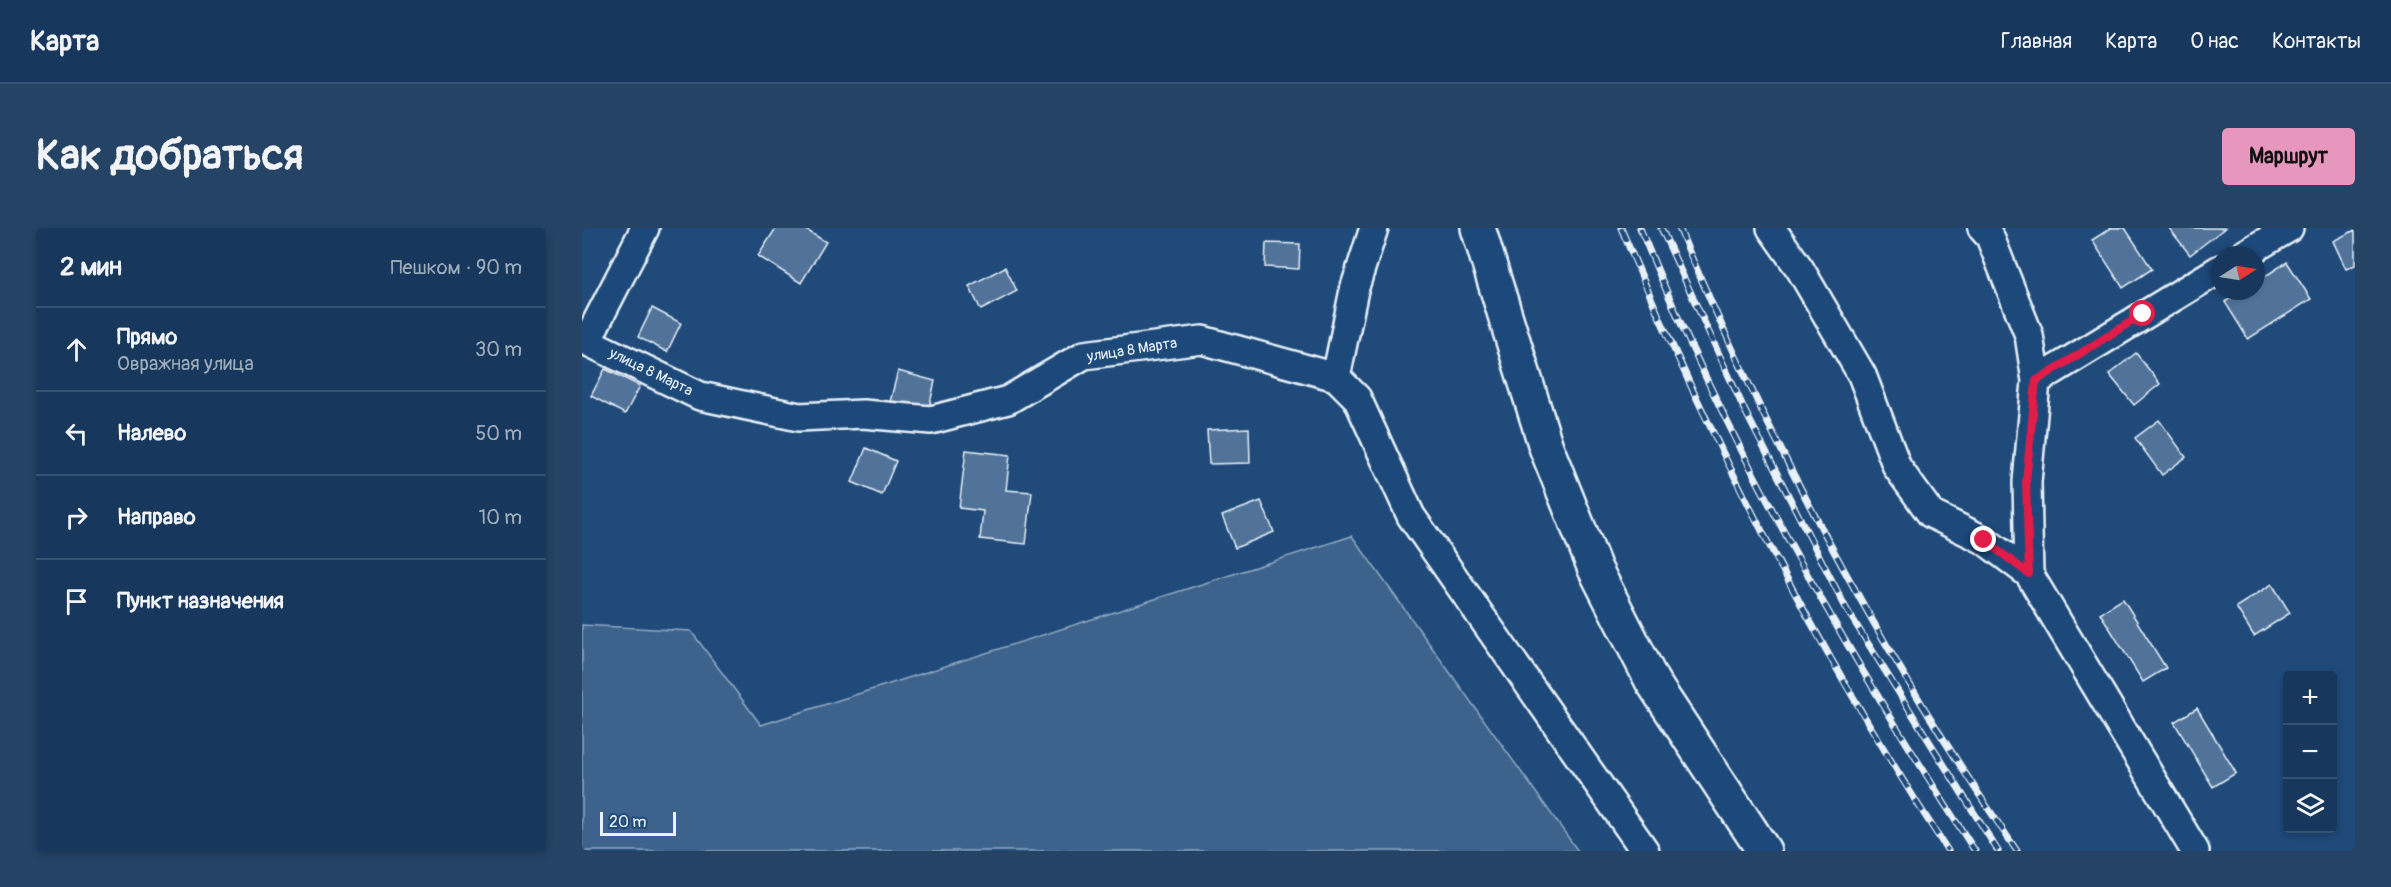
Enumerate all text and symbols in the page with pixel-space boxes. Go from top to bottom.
text: Карта [30,24,99,59]
text: Главная [2001,28,2072,55]
text: Карта [2105,28,2157,55]
text: О нас [2190,28,2239,55]
text: Контакты [2272,28,2361,55]
button: Маршрут [2222,128,2355,185]
text: Как добраться [36,130,303,182]
north arrow [2211,246,2265,300]
text: 2 мин [60,251,122,283]
text: Пешком · 90 m [391,255,522,280]
route start [2129,300,2155,326]
text: Прямо [117,323,177,351]
icon: ahead [60,333,93,366]
street label: улица 8 Марта [1085,334,1178,367]
text: 30 m [475,337,522,362]
street label: улица 8 Марта [605,343,696,400]
text: Овражная улица [117,351,254,376]
icon: left [60,417,93,450]
text: Налево [117,419,186,447]
text: 50 m [475,421,522,446]
icon: right [60,501,93,534]
text: Направо [117,503,196,531]
text: 10 m [478,505,522,530]
route end [1970,526,1996,552]
icon: arrive [60,585,93,618]
text: Пункт назначения [117,587,284,615]
map controls [2283,671,2337,833]
button: + [2283,671,2337,725]
button: − [2283,725,2337,779]
button: layers [2283,779,2337,833]
scale bar [600,809,676,836]
text: 20 m [609,812,647,832]

